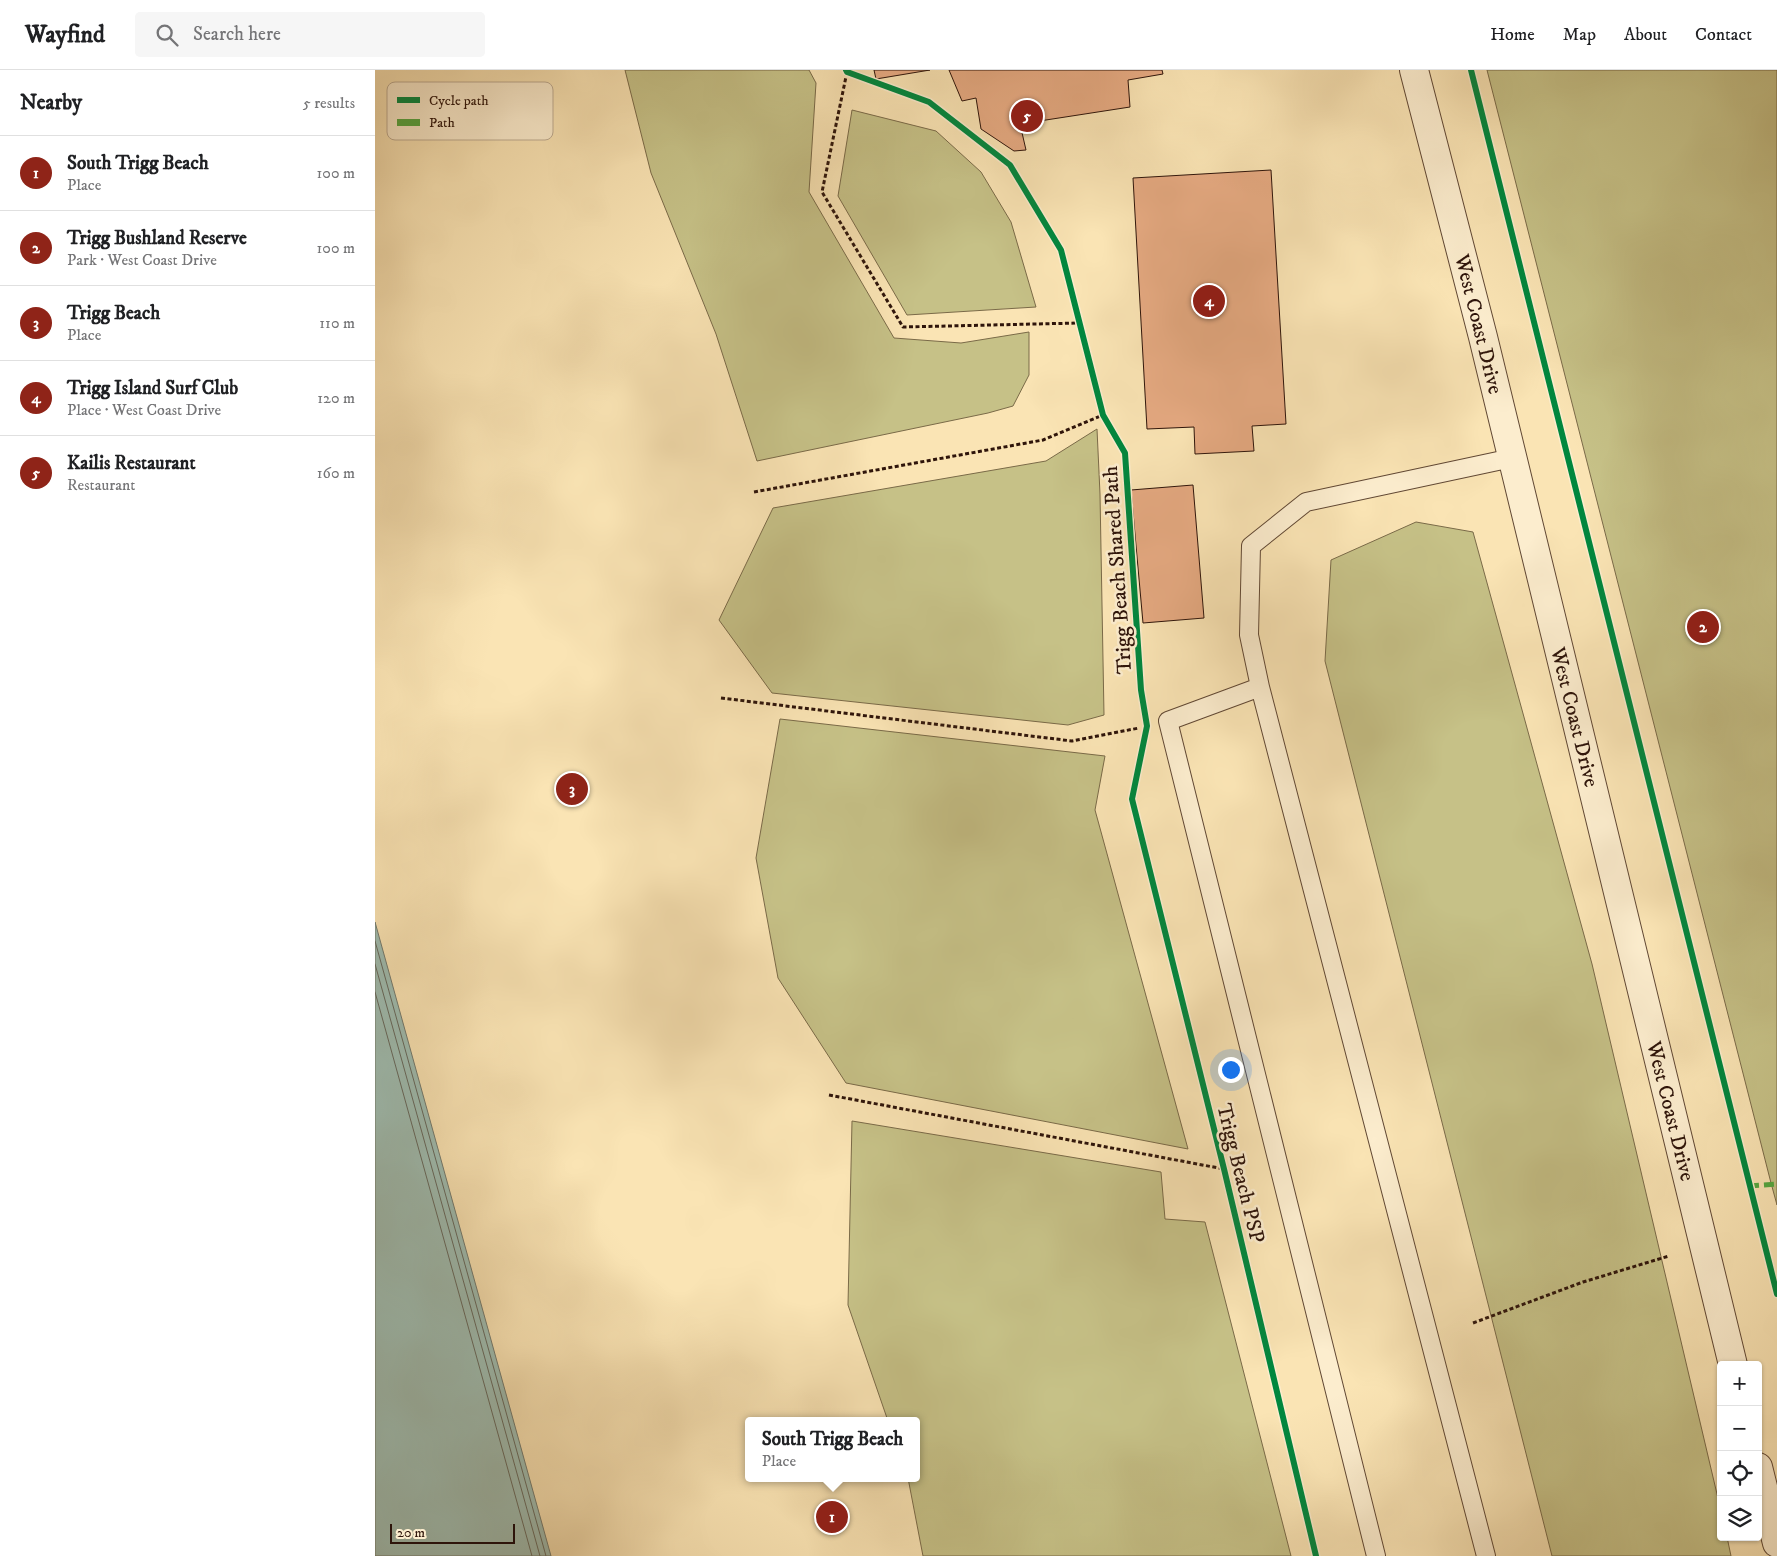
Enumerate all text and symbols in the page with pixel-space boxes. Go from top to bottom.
search box [135,12,485,57]
text: Wayfind [25,20,105,50]
icon: search [153,21,181,49]
text: Search here [193,23,281,46]
text: Home [1490,24,1535,46]
text: Map [1563,24,1596,46]
text: About [1624,24,1667,46]
text: Contact [1695,24,1752,46]
legend [387,82,553,140]
text: Nearby [20,90,82,116]
text: Cycle path [429,92,489,110]
text: 5 results [303,93,355,113]
pin: 5 [1011,97,1043,135]
text: Path [429,114,456,132]
text: South Trigg Beach [67,152,209,175]
text: 1 [33,163,39,183]
text: 100 m [317,163,355,183]
text: Place [67,175,101,195]
text: Trigg Bushland Reserve [67,227,247,250]
text: 2 [32,238,40,258]
text: 100 m [317,238,355,258]
text: Park · West Coast Drive [67,250,217,270]
street label: West Coast Drive [1448,251,1508,397]
pin: 4 [1193,282,1225,320]
text: Trigg Beach [67,302,160,325]
text: 3 [33,313,39,333]
text: 110 m [319,313,355,333]
text: Place [67,325,101,345]
text: Trigg Island Surf Club [67,377,238,400]
text: 4 [31,388,41,408]
text: 120 m [317,388,355,408]
text: Place · West Coast Drive [67,400,221,420]
text: Kailis Restaurant [67,452,195,475]
text: 5 [32,463,40,483]
text: 160 m [317,463,355,483]
street label: Trigg Beach Shared Path [1098,465,1138,675]
text: Restaurant [67,475,135,495]
pin: 2 [1687,608,1719,646]
street label: West Coast Drive [1544,644,1604,790]
pin: 3 [556,770,588,808]
street label: West Coast Drive [1640,1038,1700,1184]
your location [1218,1057,1244,1083]
street label: Trigg Beach PSP [1210,1101,1270,1246]
map controls [1717,1361,1762,1541]
button: + [1717,1361,1762,1406]
button: − [1717,1406,1762,1451]
popup [745,1417,920,1482]
text: South Trigg Beach [762,1428,903,1451]
text: Place [762,1451,796,1471]
button: locate [1717,1451,1762,1496]
button: layers [1717,1496,1762,1541]
pin: 1 [816,1498,848,1536]
scale bar [390,1521,515,1544]
text: 20 m [397,1524,425,1542]

